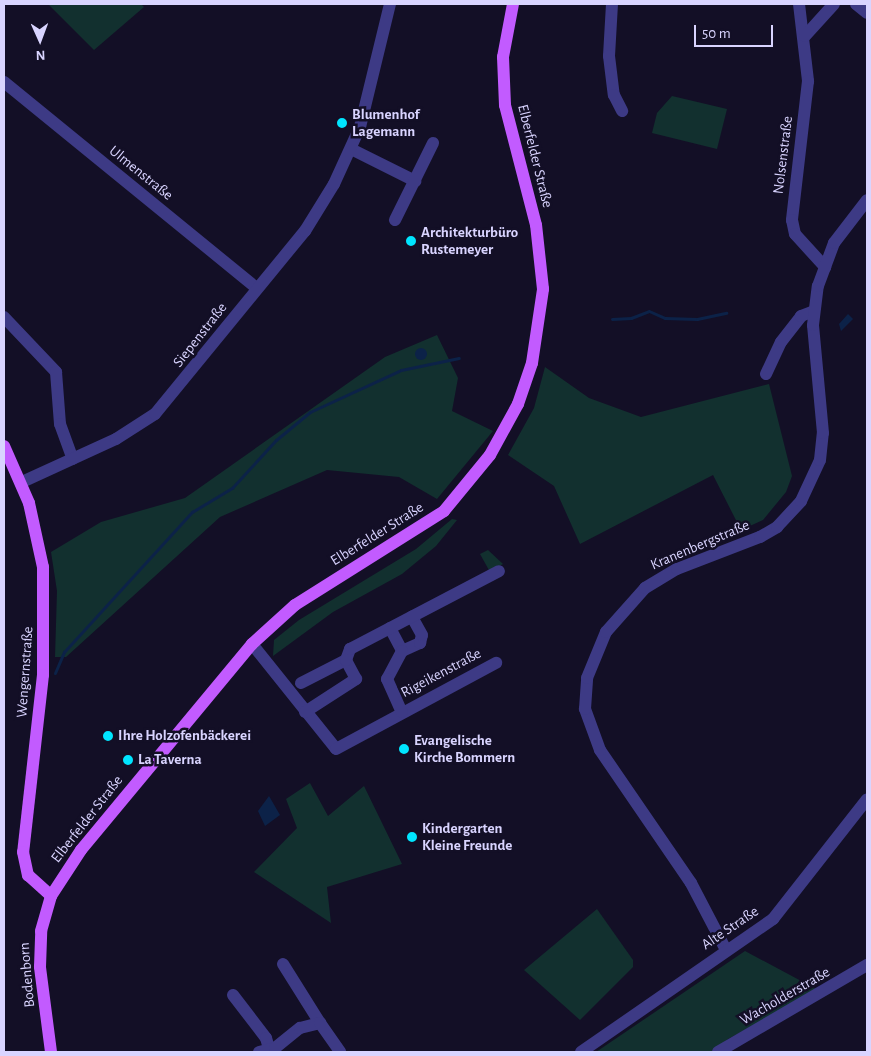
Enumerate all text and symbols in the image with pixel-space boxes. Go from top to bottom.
north arrow [15,15,65,65]
scale bar [696,15,775,47]
text: 50 m [702,26,731,41]
text: N [35,48,46,62]
street label: Elberfelder Straße [513,102,557,210]
place label: Blumenhof Lagemann [352,105,420,140]
street label: Nolsenstraße [769,115,797,195]
marker: Blumenhof Lagemann [336,117,348,129]
street label: Ulmenstraße [105,142,177,204]
place label: Architekturbüro Rustemeyer [421,223,518,258]
marker: Architekturbüro Rustemeyer [405,235,417,247]
street label: Siepenstraße [169,299,231,371]
street label: Elberfelder Straße [327,498,427,570]
street label: Kranenbergstraße [648,516,752,574]
street label: Wengernstraße [13,626,37,718]
street label: Rigeikenstraße [398,644,484,702]
place label: Ihre Holzofenbäckerei [118,727,251,745]
marker: Ihre Holzofenbäckerei [102,730,114,742]
place label: Evangelische Kirche Bommern [414,731,515,766]
marker: Evangelische Kirche Bommern [398,743,410,755]
place label: La Taverna [138,751,202,769]
marker: La Taverna [122,754,134,766]
street label: Elberfelder Straße [47,772,127,866]
place label: Kindergarten Kleine Freunde [422,819,512,854]
marker: Kindergarten Kleine Freunde [406,831,418,843]
street label: Alte Straße [698,902,762,954]
street label: Bodenborn [15,942,39,1008]
street label: Wacholderstraße [737,963,833,1029]

